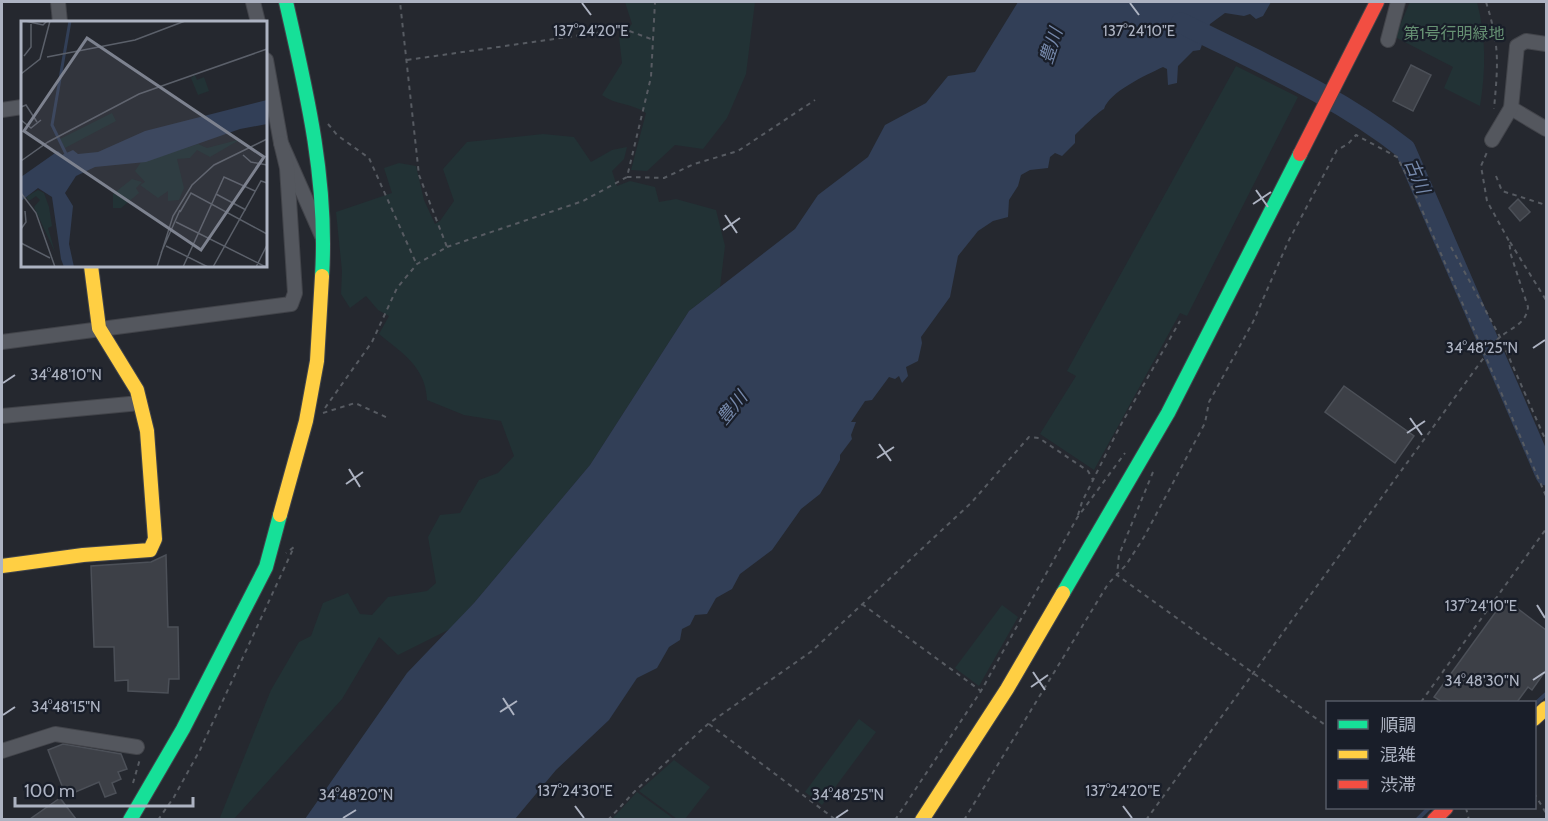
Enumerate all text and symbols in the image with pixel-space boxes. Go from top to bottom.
inset map [21,21,267,267]
text: 137°24'20"E [553,22,629,40]
text: 137°24'10"E [1103,22,1175,40]
water label: 豊川 [1035,24,1068,67]
park label: 第1号行明緑地 [1403,24,1505,43]
water label: 古川 [1400,155,1435,199]
text: 34°48'25"N [1446,339,1518,357]
text: 34°48'10"N [30,366,102,384]
water label: 豊川 [712,386,753,429]
text: 137°24'10"E [1445,597,1517,615]
text: 34°48'30"N [1445,672,1519,690]
text: 34°48'15"N [31,698,101,716]
legend [1326,701,1536,809]
text: 順調 [1380,714,1416,736]
text: 混雑 [1380,744,1416,766]
scale bar [15,770,194,808]
text: 渋滞 [1380,774,1416,796]
text: 100 m [24,780,75,802]
text: 137°24'30"E [537,782,613,800]
text: 137°24'20"E [1085,782,1161,800]
text: 34°48'20"N [319,786,393,804]
text: 34°48'25"N [812,786,884,804]

